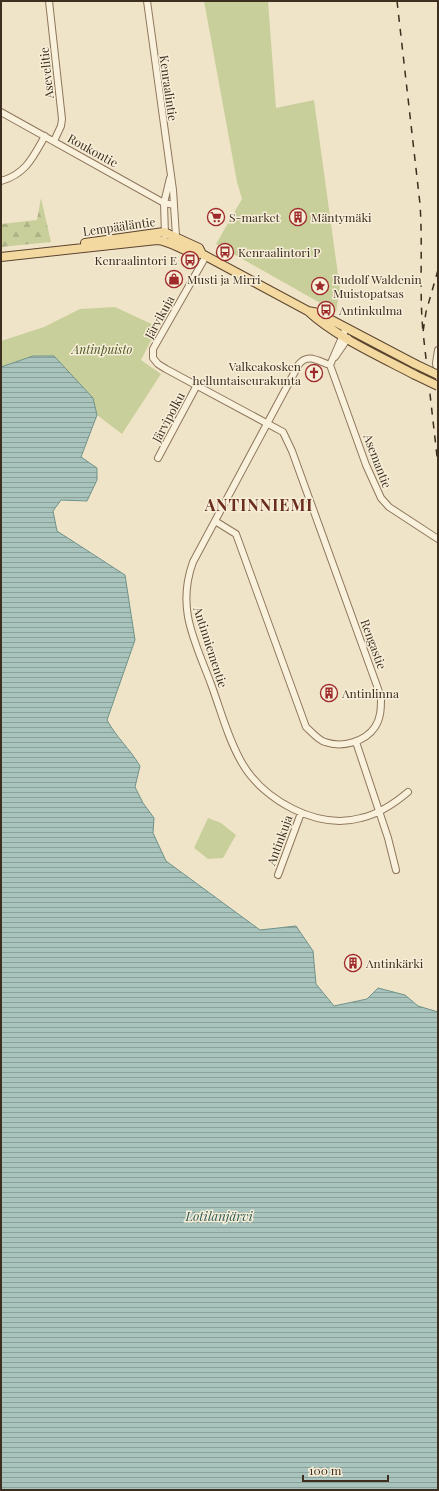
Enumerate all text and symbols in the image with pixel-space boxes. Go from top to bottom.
street label: Asevelitie [35,47,57,100]
street label: Kenraalintie [156,54,182,122]
street label: Roukontie [65,130,121,170]
supermarket icon: S-market [206,207,226,227]
building icon: Mäntymäki [288,207,308,227]
place label: S-market [229,209,281,225]
place label: Mäntymäki [311,209,372,225]
street label: Lempääläntie [82,213,156,239]
bus stop icon: Kenraalintori P [215,242,235,262]
place label: Kenraalintori P [238,244,320,260]
bus stop icon: Kenraalintori E [180,250,200,270]
place label: Kenraalintori E [95,252,177,268]
shop icon: Musti ja Mirri [164,269,184,289]
place label: Musti ja Mirri [187,271,261,287]
place label: Rudolf Waldenin Muistopatsas [333,271,422,301]
place icon: Rudolf Waldenin Muistopatsas [310,276,330,296]
street label: Järvikuja [140,293,177,342]
bus stop icon: Antinkulma [316,300,336,320]
place label: Antinkulma [338,302,402,318]
park label: Antinpuisto [70,341,132,357]
place label: Valkeakosken helluntaiseurakunta [192,358,301,388]
church icon: Valkeakosken helluntaiseurakunta [304,363,324,383]
street label: Järvipolku [148,389,188,446]
street label: Asemantie [360,431,396,490]
district label: ANTINNIEMI [204,494,313,515]
street label: Antinniementie [190,604,232,689]
street label: Rengastie [358,617,390,671]
building icon: Antinlinna [319,683,339,703]
place label: Antinlinna [341,685,399,701]
street label: Antinkuja [262,813,295,868]
building icon: Antinkärki [343,953,363,973]
place label: Antinkärki [365,955,424,971]
water label: Lotilanjärvi [184,1207,254,1224]
scale bar [303,1457,388,1483]
text: 100 m [309,1462,342,1478]

